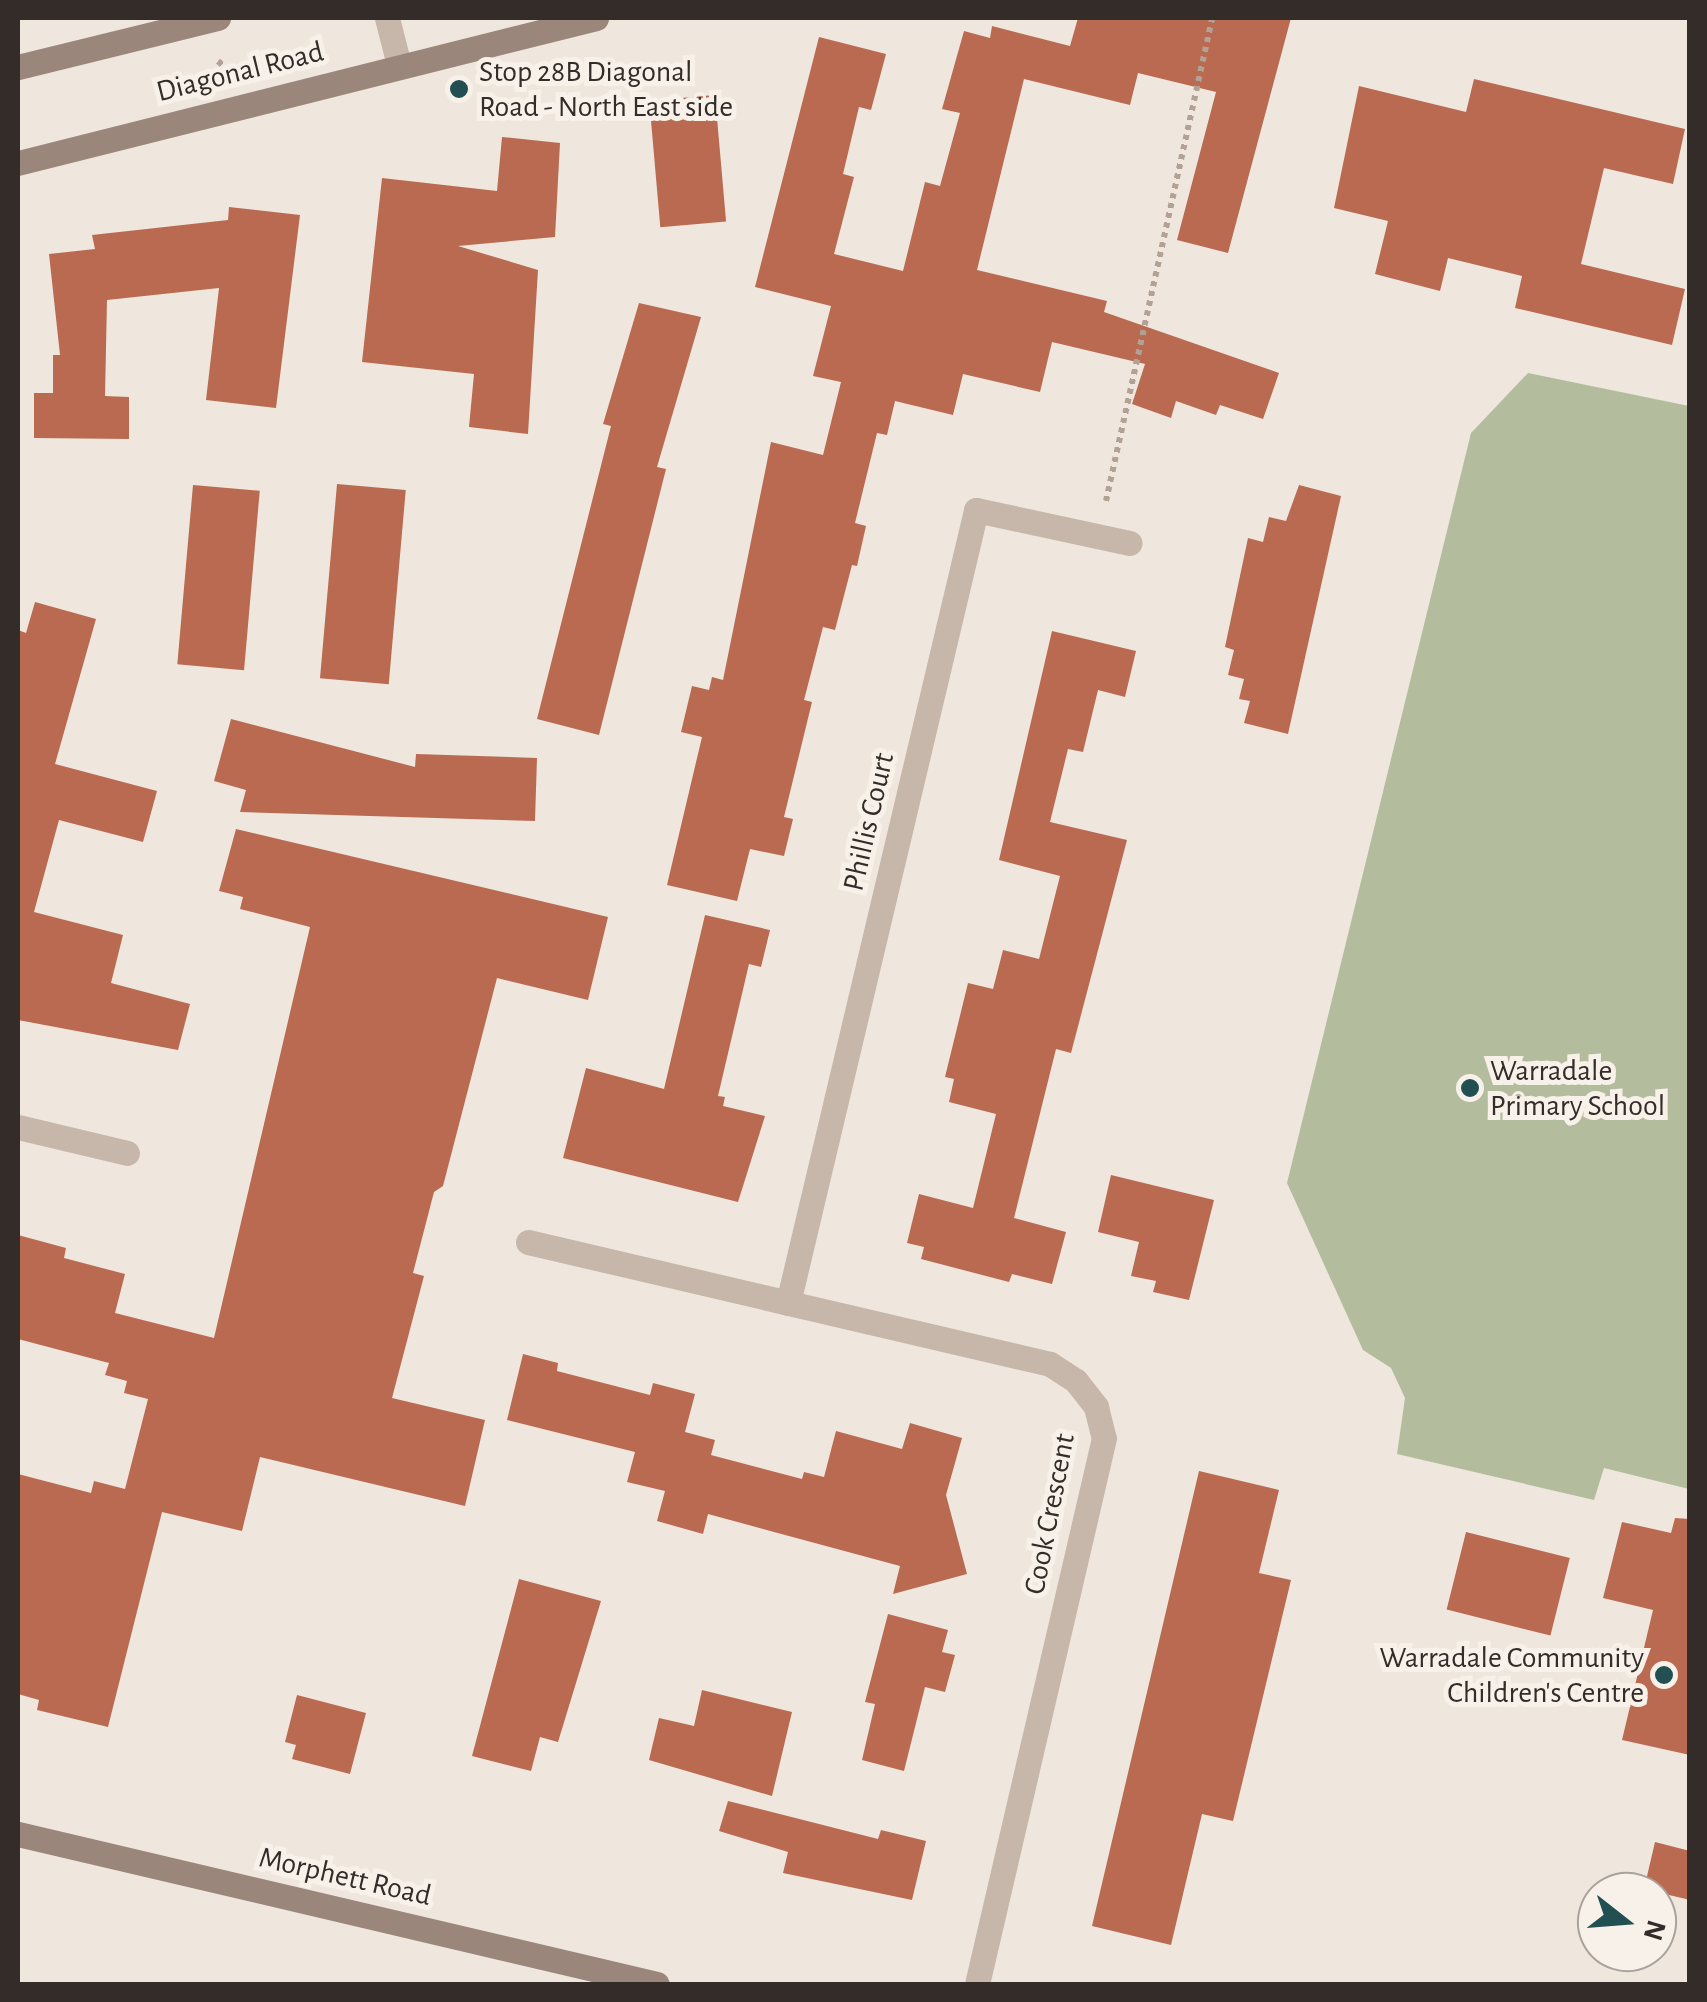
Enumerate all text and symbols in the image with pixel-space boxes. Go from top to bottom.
street label: Diagonal Road [153,34,327,110]
place label: Stop 28B Diagonal Road - North East side [479,54,733,124]
marker: Stop 28B Diagonal Road - North East side [448,78,470,100]
street label: Phillis Court [836,749,902,895]
place label: Warradale Primary School [1490,1053,1665,1124]
marker: Warradale Primary School [1459,1077,1481,1099]
street label: Cook Crescent [1017,1431,1083,1597]
place label: Warradale Community Children's Centre [1380,1640,1644,1710]
marker: Warradale Community Children's Centre [1653,1664,1675,1686]
street label: Morphett Road [255,1840,435,1914]
north arrow [1577,1872,1677,1972]
text: N [1638,1917,1670,1944]

